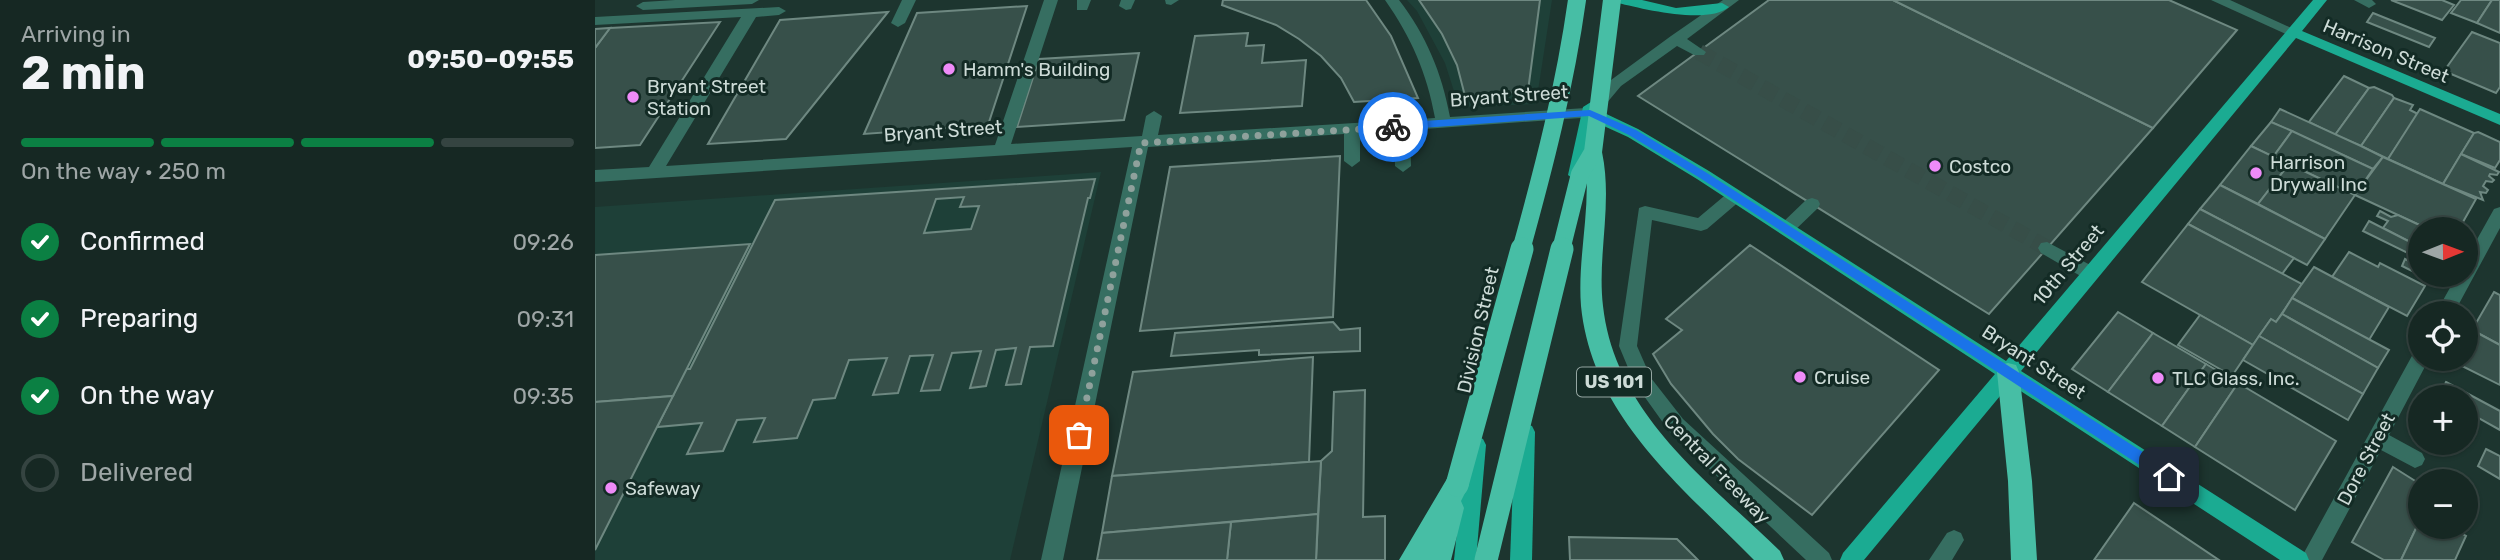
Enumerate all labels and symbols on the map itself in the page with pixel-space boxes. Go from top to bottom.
street label: Harrison Street [2319,14,2453,88]
place label: Hamm's Building [963,58,1110,81]
marker: Hamm's Building [941,61,957,77]
place label: Bryant Street Station [647,75,766,120]
street label: Bryant Street [1449,80,1570,112]
marker: Bryant Street Station [625,89,641,105]
courier [1358,92,1428,162]
street label: Bryant Street [883,115,1004,147]
place label: Harrison Drywall Inc [2270,151,2367,196]
place label: Costco [1949,155,2011,178]
marker: Costco [1927,158,1943,174]
marker: Harrison Drywall Inc [2248,165,2264,181]
north arrow [2408,217,2478,287]
street label: 10th Street [2027,219,2109,310]
street label: Division Street [1452,264,1504,395]
street label: Bryant Street [1978,320,2091,404]
place label: Cruise [1814,366,1870,389]
place label: TLC Glass, Inc. [2172,367,2300,390]
road number: US 101 [1577,368,1651,396]
marker: Cruise [1792,369,1808,385]
marker: TLC Glass, Inc. [2150,370,2166,386]
pin [1049,405,1109,465]
street label: Dore Street [2332,408,2400,509]
street label: Central Freeway [1659,409,1775,529]
pin [2139,447,2199,507]
place label: Safeway [625,477,700,500]
marker: Safeway [603,480,619,496]

